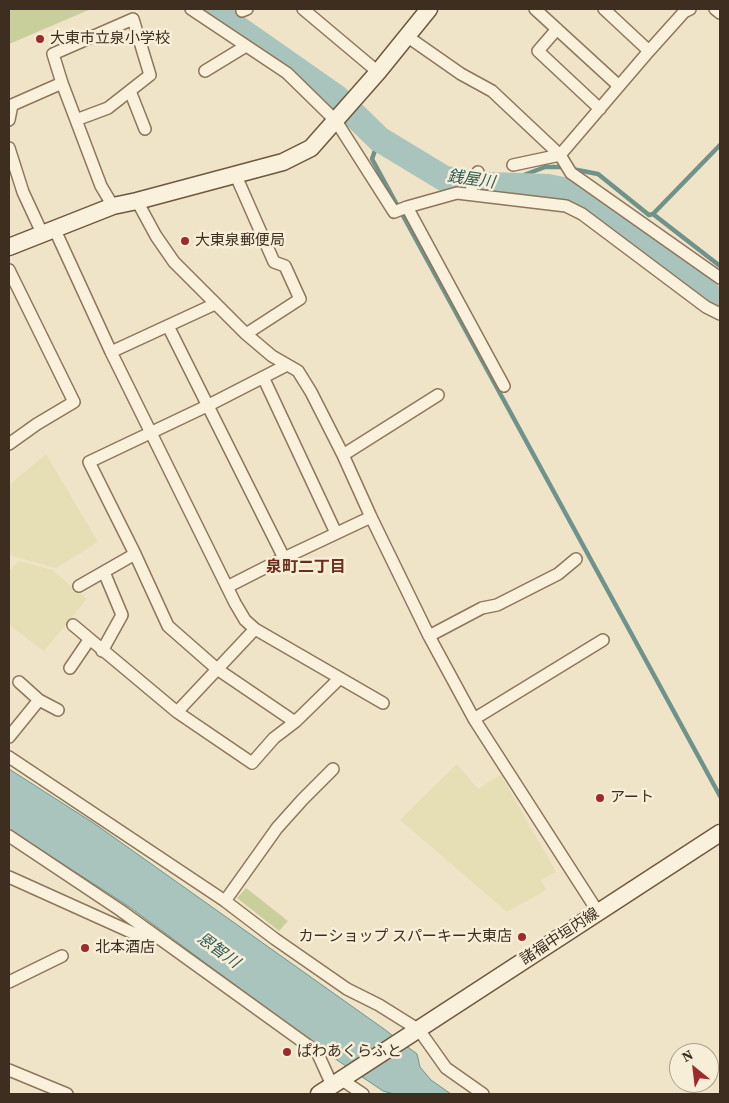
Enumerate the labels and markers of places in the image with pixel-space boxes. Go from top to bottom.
place label: 大東市立泉小学校 [50,30,170,48]
marker: 大東市立泉小学校 [34,33,46,45]
place label: 大東泉郵便局 [195,232,285,250]
marker: 大東泉郵便局 [179,235,191,247]
place label: アート [610,789,654,807]
marker: アート [594,792,606,804]
place label: カーショップ スパーキー大東店 [299,928,512,946]
marker: カーショップ スパーキー大東店 [516,931,528,943]
place label: 北本酒店 [95,939,155,957]
marker: 北本酒店 [79,942,91,954]
place label: ぱわあくらふと [297,1043,402,1061]
marker: ぱわあくらふと [281,1046,293,1058]

